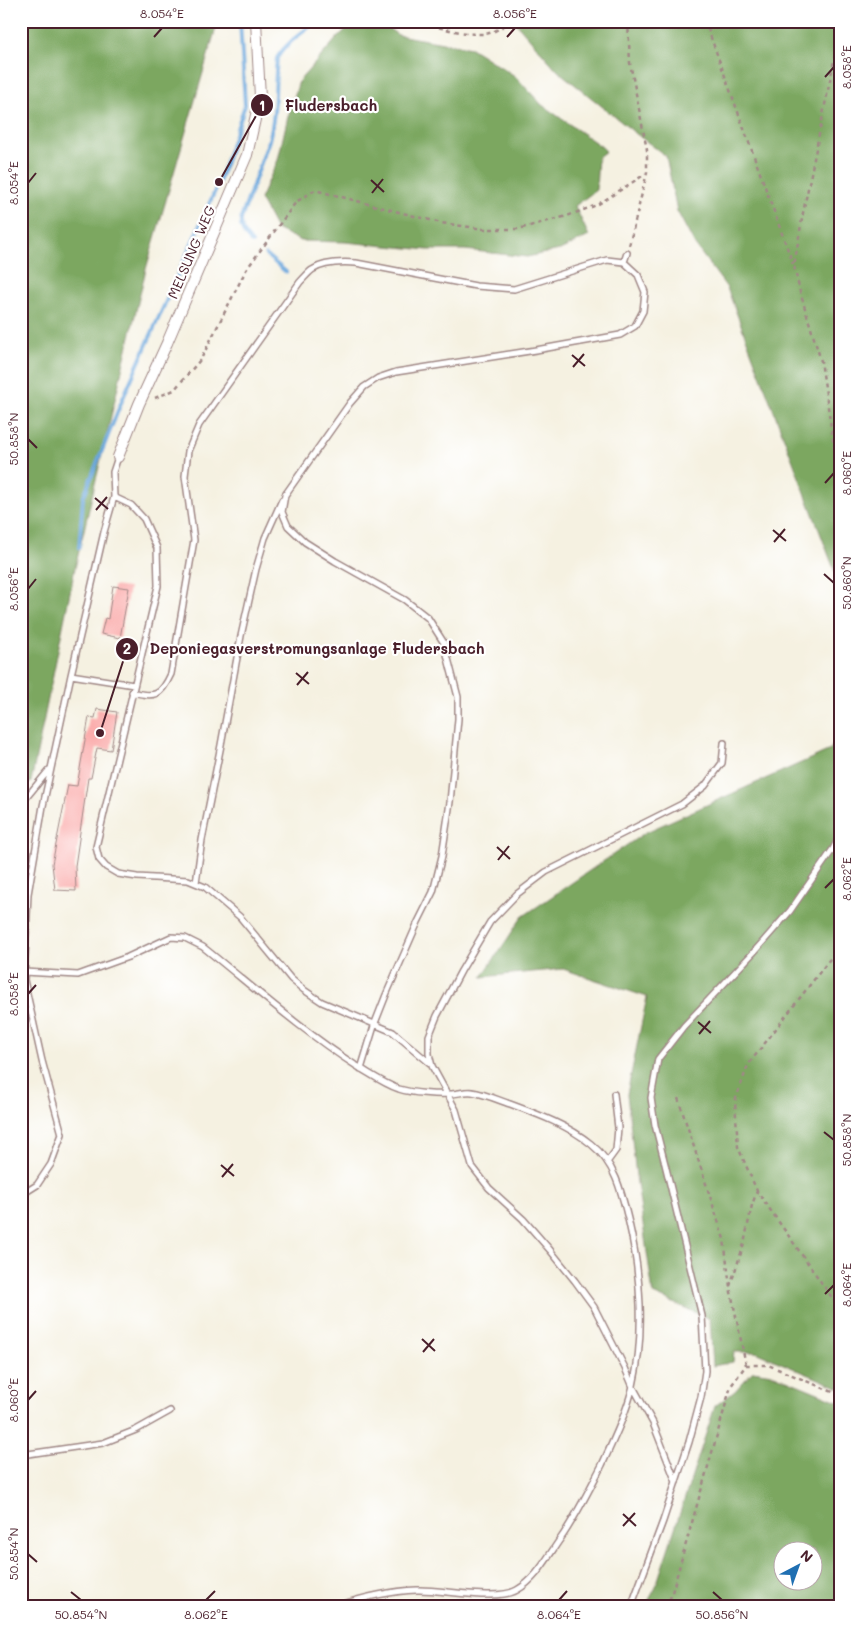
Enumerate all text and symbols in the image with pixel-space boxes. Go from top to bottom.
text: 8.054°E [140,5,184,21]
text: 8.056°E [493,5,537,21]
text: 8.058°E [838,45,854,89]
callout: Fludersbach [249,90,387,120]
text: 1 [259,95,265,115]
text: Fludersbach [285,95,378,115]
text: 8.054°E [5,161,21,205]
street label: MELSUNG WEG [163,202,219,302]
text: 50.858°N [5,413,21,465]
text: 8.060°E [838,451,854,495]
text: 50.860°N [838,556,854,610]
text: 8.056°E [5,567,21,611]
callout: Deponiegasverstromungsanlage Fludersbach [114,634,494,664]
text: 2 [123,638,131,658]
text: Deponiegasverstromungsanlage Fludersbach [149,638,485,658]
text: 8.062°E [838,857,854,901]
text: 8.058°E [5,972,21,1016]
text: 50.858°N [838,1114,854,1166]
text: 8.064°E [838,1263,854,1307]
text: 8.060°E [5,1378,21,1422]
text: 50.854°N [5,1528,21,1580]
north arrow [774,1540,824,1590]
text: N [797,1545,817,1566]
text: 50.854°N [55,1606,107,1622]
text: 8.062°E [184,1606,228,1622]
text: 8.064°E [537,1606,581,1622]
text: 50.856°N [696,1606,748,1622]

